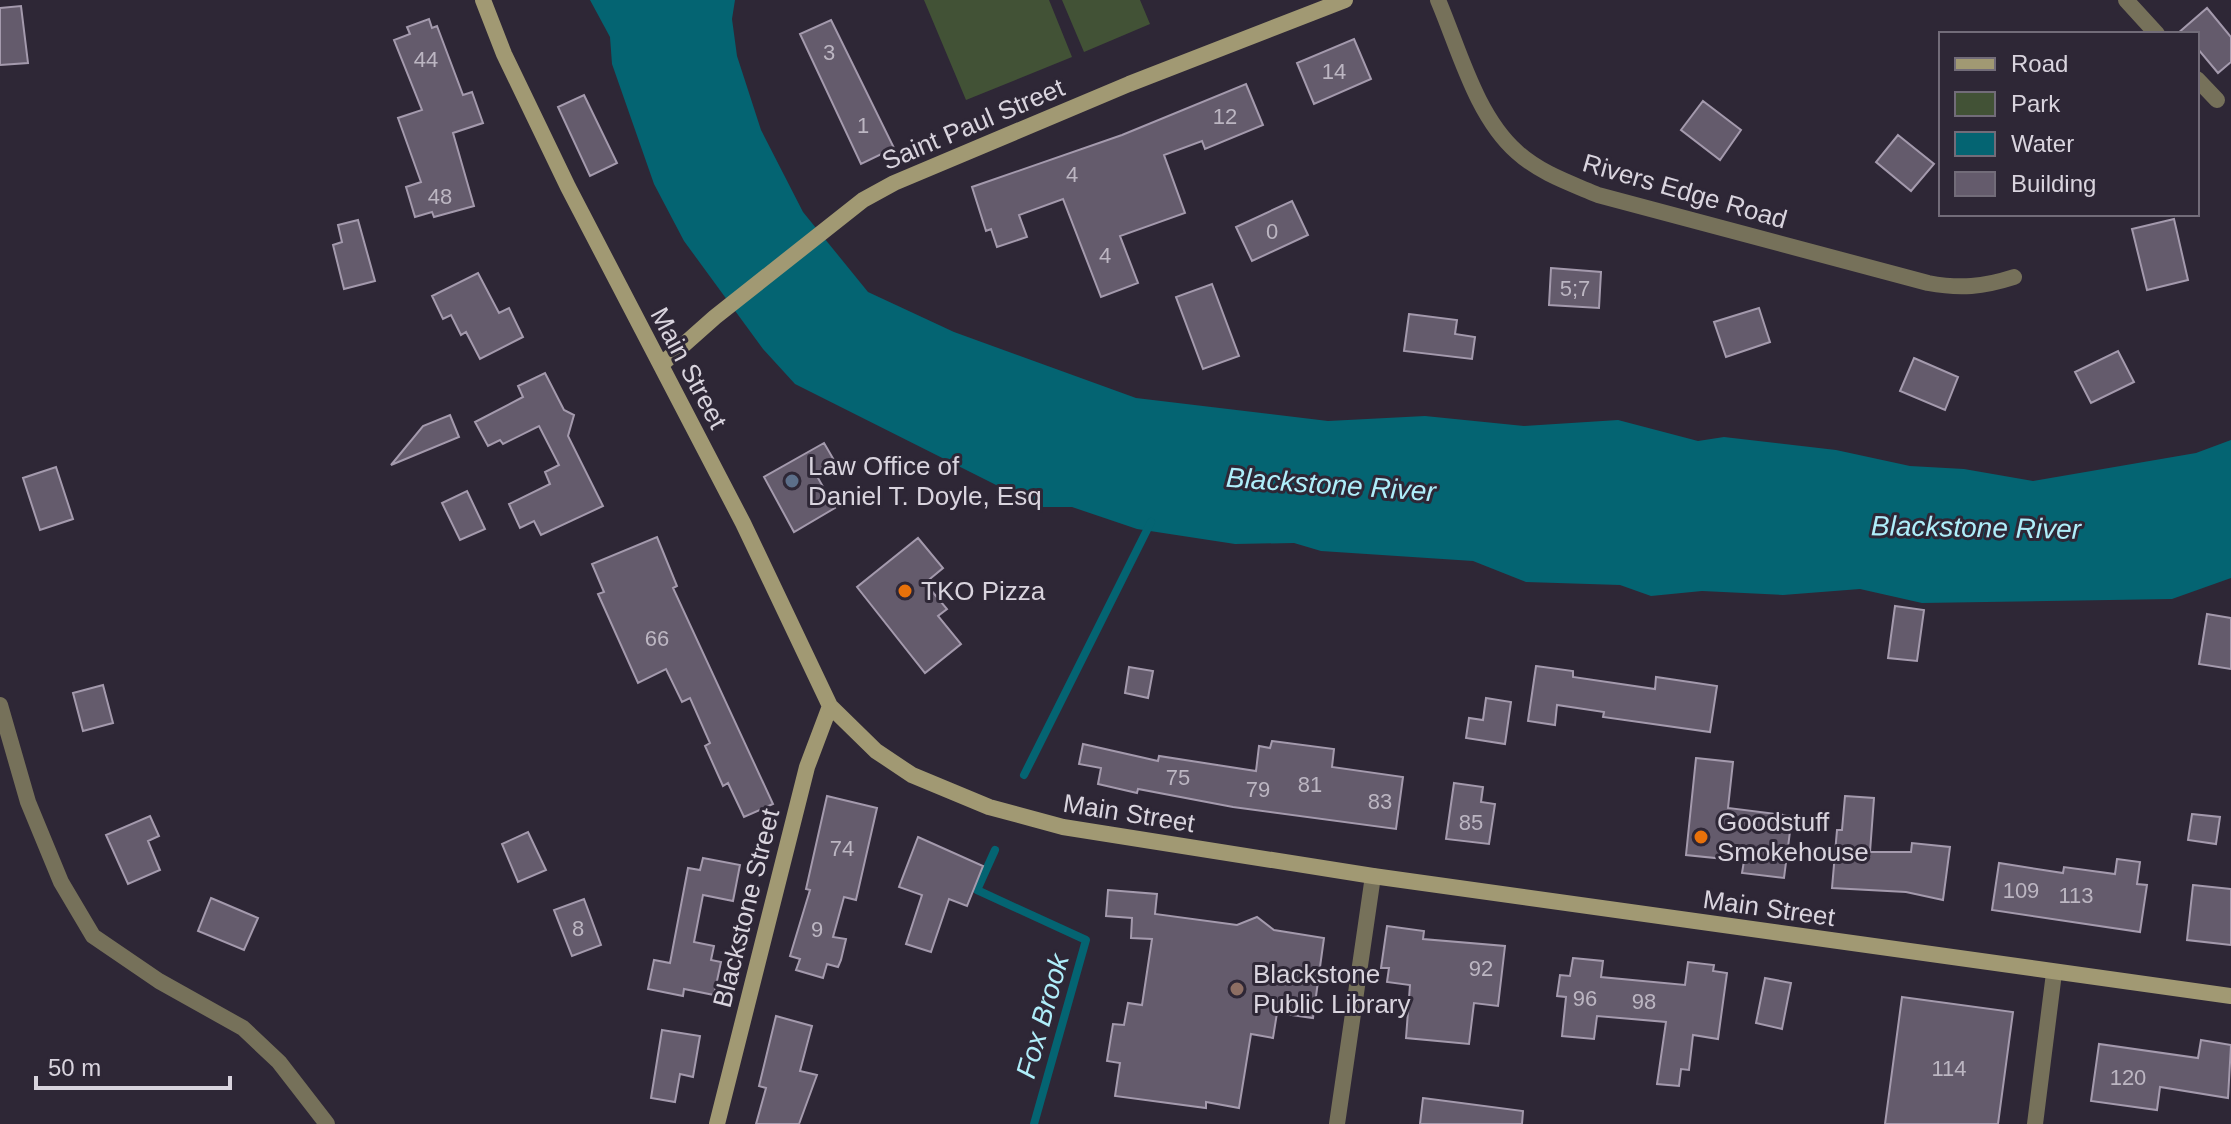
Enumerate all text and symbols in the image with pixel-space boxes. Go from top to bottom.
legend [1939,32,2199,216]
house number: 3 [823,40,835,65]
house number: 44 [414,47,438,72]
text: Road [2011,50,2068,77]
house number: 14 [1322,59,1346,84]
street label: Saint Paul Street [877,72,1069,176]
text: Park [2011,90,2061,117]
house number: 12 [1213,104,1237,129]
house number: 1 [857,113,869,138]
text: Water [2011,130,2074,157]
street label: Rivers Edge Road [1579,148,1791,234]
house number: 4 [1066,162,1078,187]
text: Building [2011,170,2096,197]
house number: 48 [428,184,452,209]
house number: 0 [1266,219,1278,244]
house number: 4 [1099,243,1111,268]
house number: 5;7 [1560,276,1590,301]
street label: Main Street [645,302,734,434]
place label: Law Office of Daniel T. Doyle, Esq [808,451,1042,511]
water label: Blackstone River [1225,462,1438,507]
marker: Law Office of Daniel T. Doyle, Esq [783,472,801,490]
water label: Blackstone River [1871,510,2083,545]
place label: TKO Pizza [921,576,1046,606]
marker: TKO Pizza [896,582,914,600]
house number: 66 [645,626,669,651]
house number: 75 [1166,765,1190,790]
house number: 81 [1298,772,1322,797]
house number: 79 [1246,777,1270,802]
street label: Main Street [1061,788,1198,838]
house number: 83 [1368,789,1392,814]
street label: Blackstone Street [707,805,785,1010]
place label: Goodstuff Smokehouse [1717,807,1869,867]
house number: 85 [1459,810,1483,835]
marker: Goodstuff Smokehouse [1692,828,1710,846]
house number: 74 [830,836,854,861]
house number: 109 [2003,878,2039,903]
house number: 113 [2058,883,2094,908]
street label: Main Street [1701,884,1838,932]
house number: 8 [572,916,584,941]
house number: 9 [811,917,823,942]
water label: Fox Brook [1010,949,1076,1082]
house number: 92 [1469,956,1493,981]
place label: Blackstone Public Library [1253,959,1411,1019]
marker: Blackstone Public Library [1228,980,1246,998]
house number: 96 [1573,986,1597,1011]
house number: 98 [1632,989,1656,1014]
scale bar [36,1040,230,1090]
text: 50 m [48,1054,101,1081]
house number: 114 [1931,1056,1967,1081]
house number: 120 [2110,1065,2146,1090]

